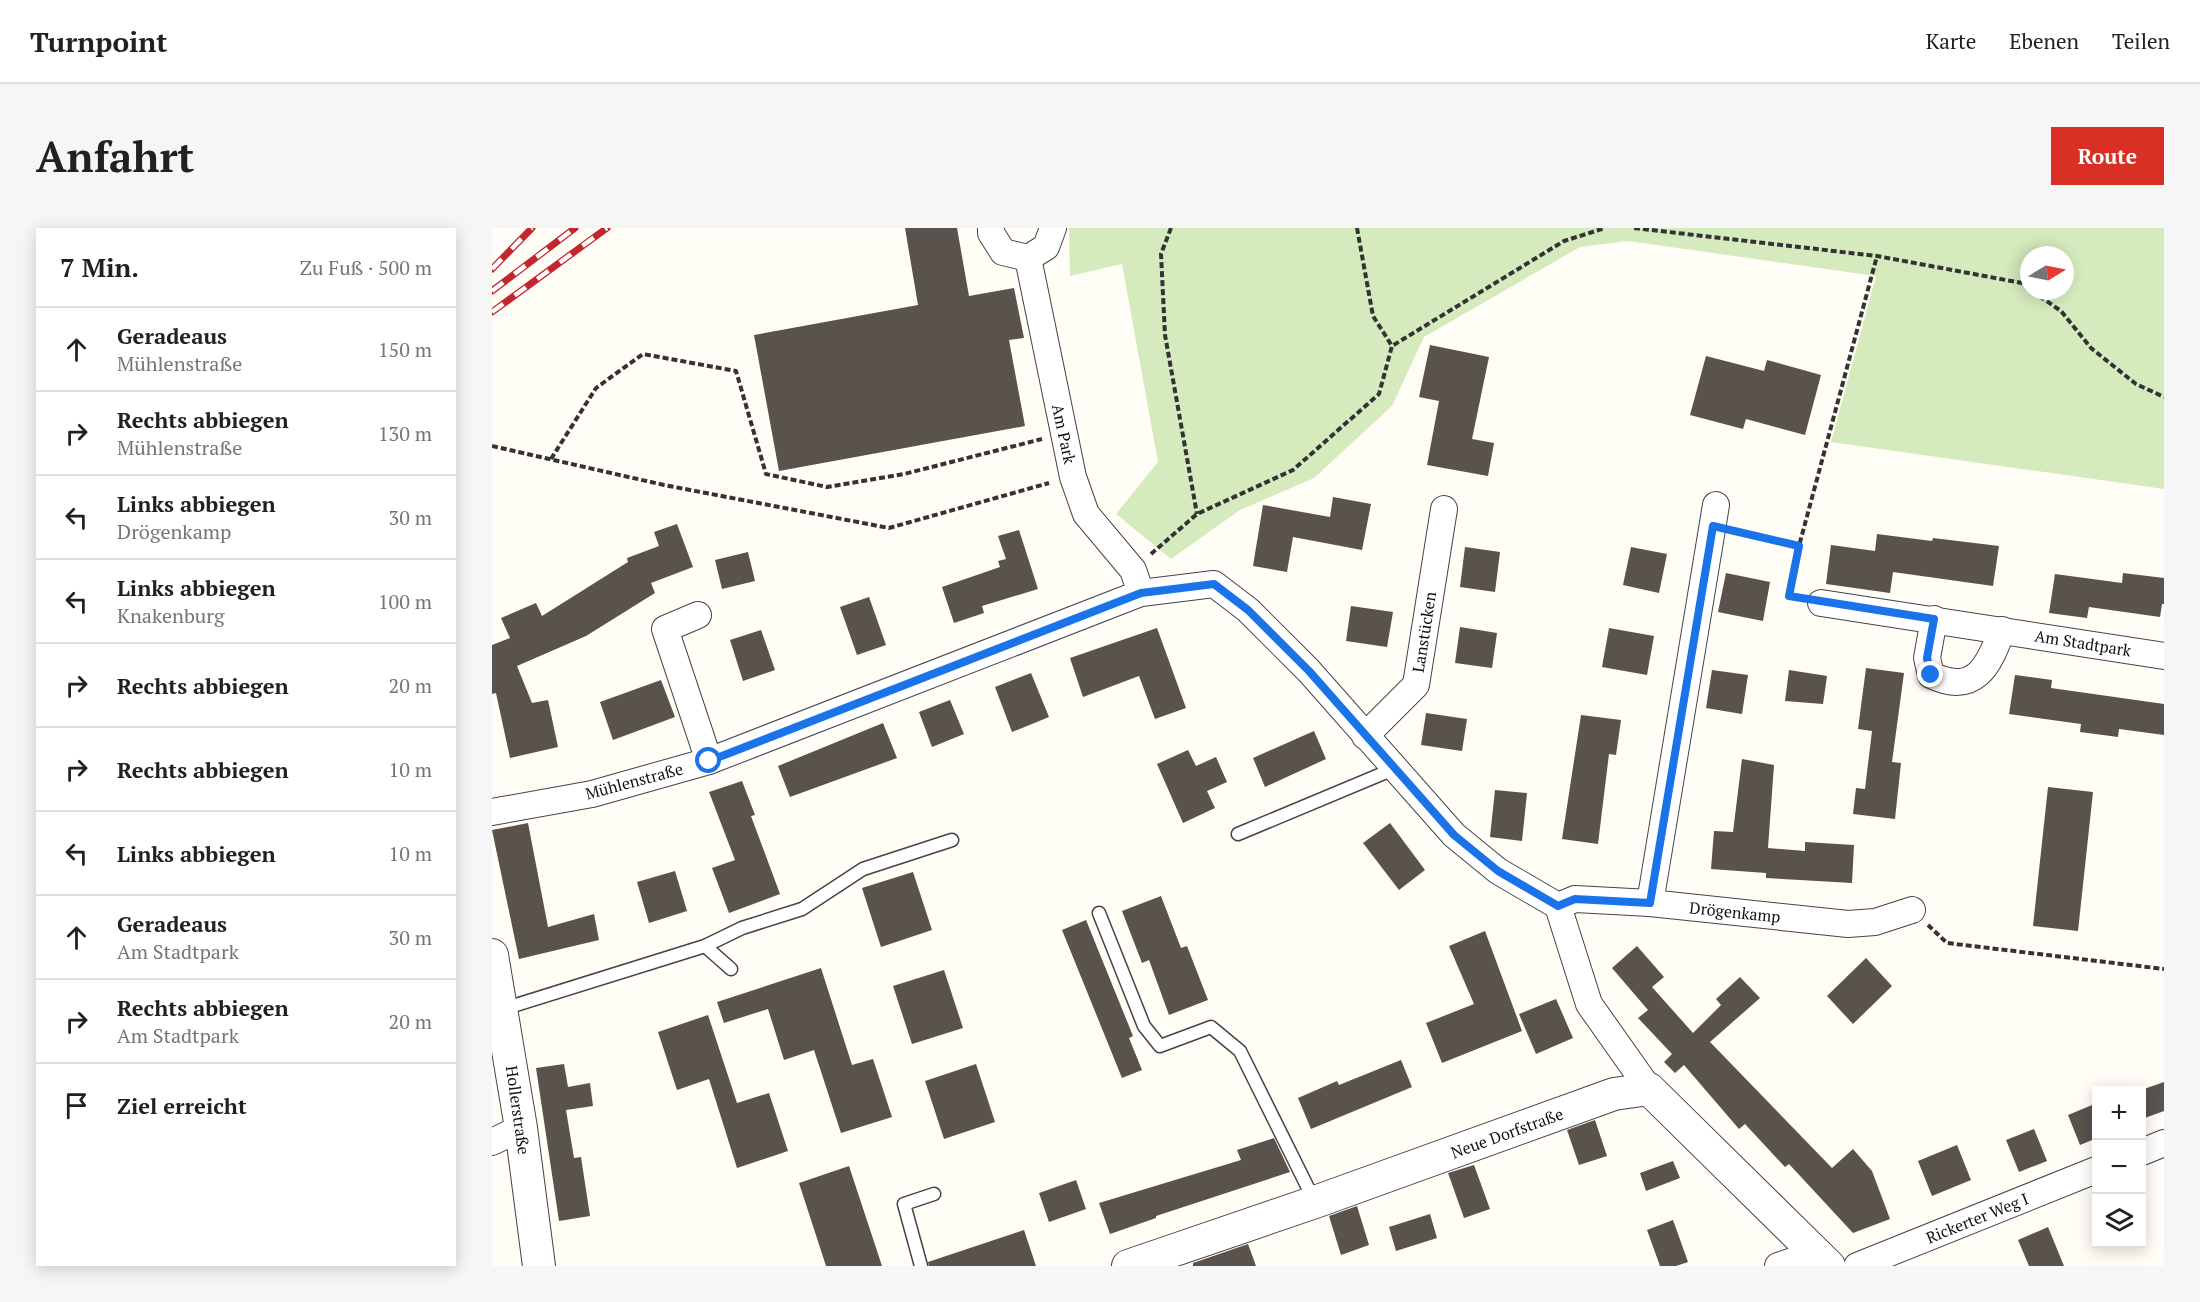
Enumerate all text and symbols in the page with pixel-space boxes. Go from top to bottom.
text: Turnpoint [30,23,168,60]
text: Karte [1926,27,1976,55]
text: Ebenen [2009,27,2079,55]
text: Teilen [2112,27,2170,55]
button: Route [2051,127,2164,185]
text: Anfahrt [36,128,194,184]
north arrow [2020,246,2074,300]
text: 7 Min. [60,250,139,284]
text: Zu Fuß · 500 m [300,254,432,281]
text: Geradeaus [117,321,227,350]
icon: ahead [60,333,93,366]
text: 150 m [378,336,432,363]
text: Mühlenstraße [117,350,242,377]
street label: Am Park [1047,402,1081,467]
text: Rechts abbiegen [117,405,289,434]
icon: right [60,417,93,450]
text: 130 m [378,420,432,447]
text: Mühlenstraße [117,434,242,461]
text: Links abbiegen [117,489,276,518]
icon: left [60,501,93,534]
text: 30 m [389,504,432,531]
text: Drögenkamp [117,518,231,545]
text: Links abbiegen [117,573,276,602]
icon: left [60,585,93,618]
text: 100 m [378,588,432,615]
street label: Lanstücken [1407,590,1441,674]
text: Knakenburg [117,602,225,629]
street label: Am Stadtpark [2033,625,2134,662]
route end [1917,661,1943,687]
icon: right [60,669,93,702]
text: Rechts abbiegen [117,671,289,700]
text: 20 m [389,672,432,699]
route start [695,747,721,773]
icon: right [60,753,93,786]
text: Rechts abbiegen [117,755,289,784]
text: 10 m [389,756,432,783]
street label: Mühlenstraße [583,757,685,805]
icon: left [60,837,93,870]
text: Links abbiegen [117,839,276,868]
text: 10 m [389,840,432,867]
street label: Drögenkamp [1688,896,1782,928]
text: Geradeaus [117,909,227,938]
icon: ahead [60,921,93,954]
text: 30 m [389,924,432,951]
text: Am Stadtpark [117,938,239,965]
text: Rechts abbiegen [117,993,289,1022]
icon: right [60,1005,93,1038]
text: 20 m [389,1008,432,1035]
text: Am Stadtpark [117,1022,239,1049]
street label: Hollerstraße [501,1064,535,1156]
map controls [2092,1086,2146,1248]
button: + [2092,1086,2146,1140]
icon: arrive [60,1089,93,1122]
text: Ziel erreicht [117,1091,247,1120]
street label: Neue Dorfstraße [1448,1102,1566,1164]
button: − [2092,1140,2146,1194]
street label: Rickerter Weg I [1923,1187,2031,1249]
button: layers [2092,1194,2146,1248]

